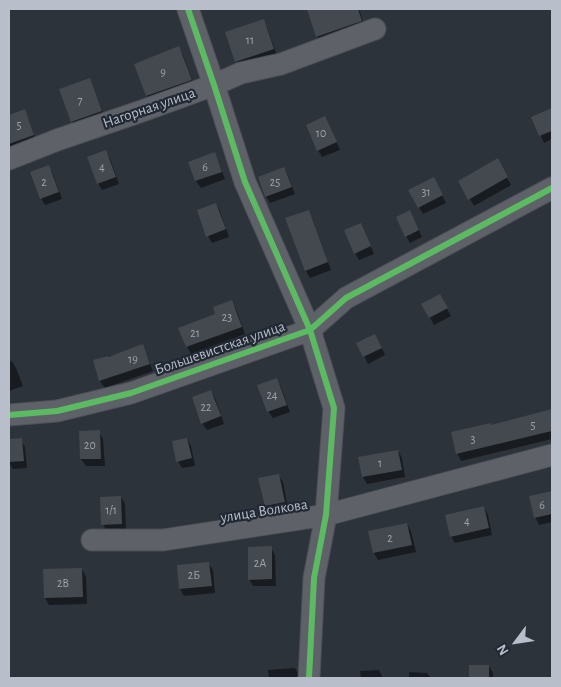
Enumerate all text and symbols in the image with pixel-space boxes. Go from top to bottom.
house number: 11 [246,33,254,47]
house number: 9 [160,65,166,79]
street label: Нагорная улица [100,84,198,132]
house number: 7 [77,93,83,107]
house number: 5 [16,118,22,132]
house number: 10 [316,126,326,140]
house number: 4 [99,160,105,174]
house number: 6 [202,160,208,174]
house number: 2 [41,175,47,189]
house number: 25 [270,175,280,189]
house number: 31 [421,185,431,199]
house number: 23 [222,310,232,324]
street label: Большевистская улица [152,317,288,379]
house number: 21 [190,326,200,340]
house number: 19 [128,352,138,366]
house number: 24 [266,388,278,402]
house number: 22 [201,400,211,414]
house number: 5 [530,418,536,432]
house number: 3 [471,432,475,446]
house number: 20 [84,438,96,452]
house number: 1 [378,456,382,470]
street label: улица Волкова [219,495,309,527]
house number: 6 [539,498,545,512]
house number: 1/1 [105,503,117,517]
house number: 4 [464,514,470,528]
house number: 2 [387,531,393,545]
house number: 2А [254,556,266,570]
house number: 2Б [188,568,200,582]
house number: 2В [57,576,69,590]
north arrow [491,617,541,667]
text: N [495,642,512,658]

